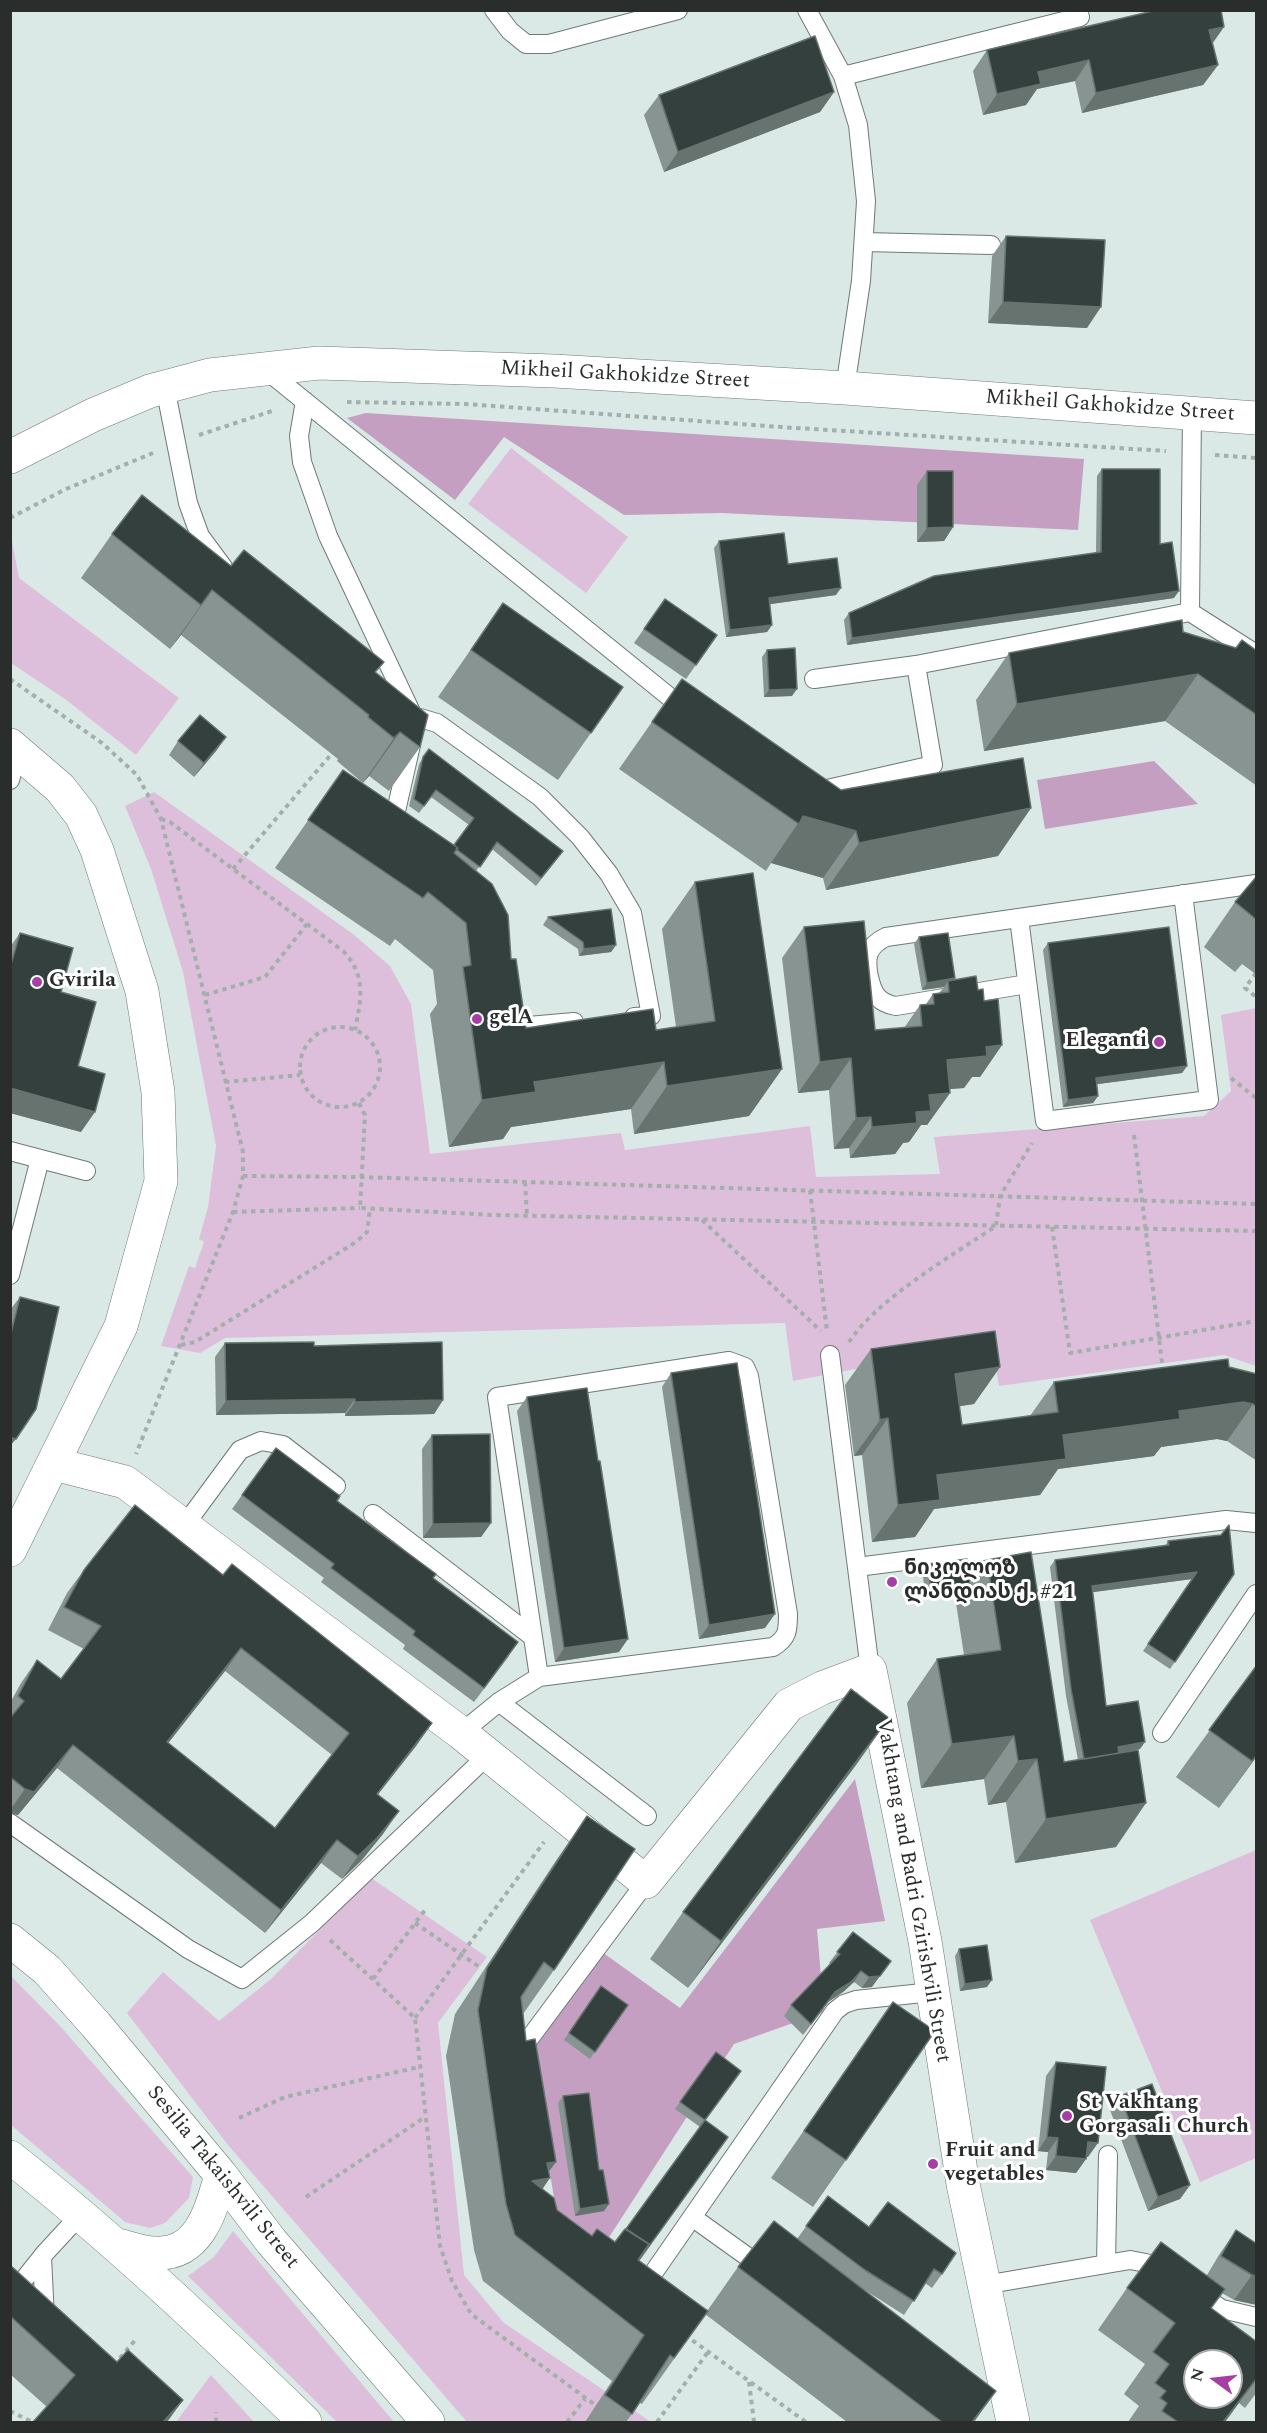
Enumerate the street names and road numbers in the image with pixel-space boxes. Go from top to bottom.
street label: Mikheil Gakhokidze Street [500,357,750,395]
street label: Mikheil Gakhokidze Street [984,386,1236,428]
street label: Vakhtang and Badri Gzirishvili Street [869,1717,955,2065]
street label: Sesilia Takaishvili Street [140,2081,304,2275]

